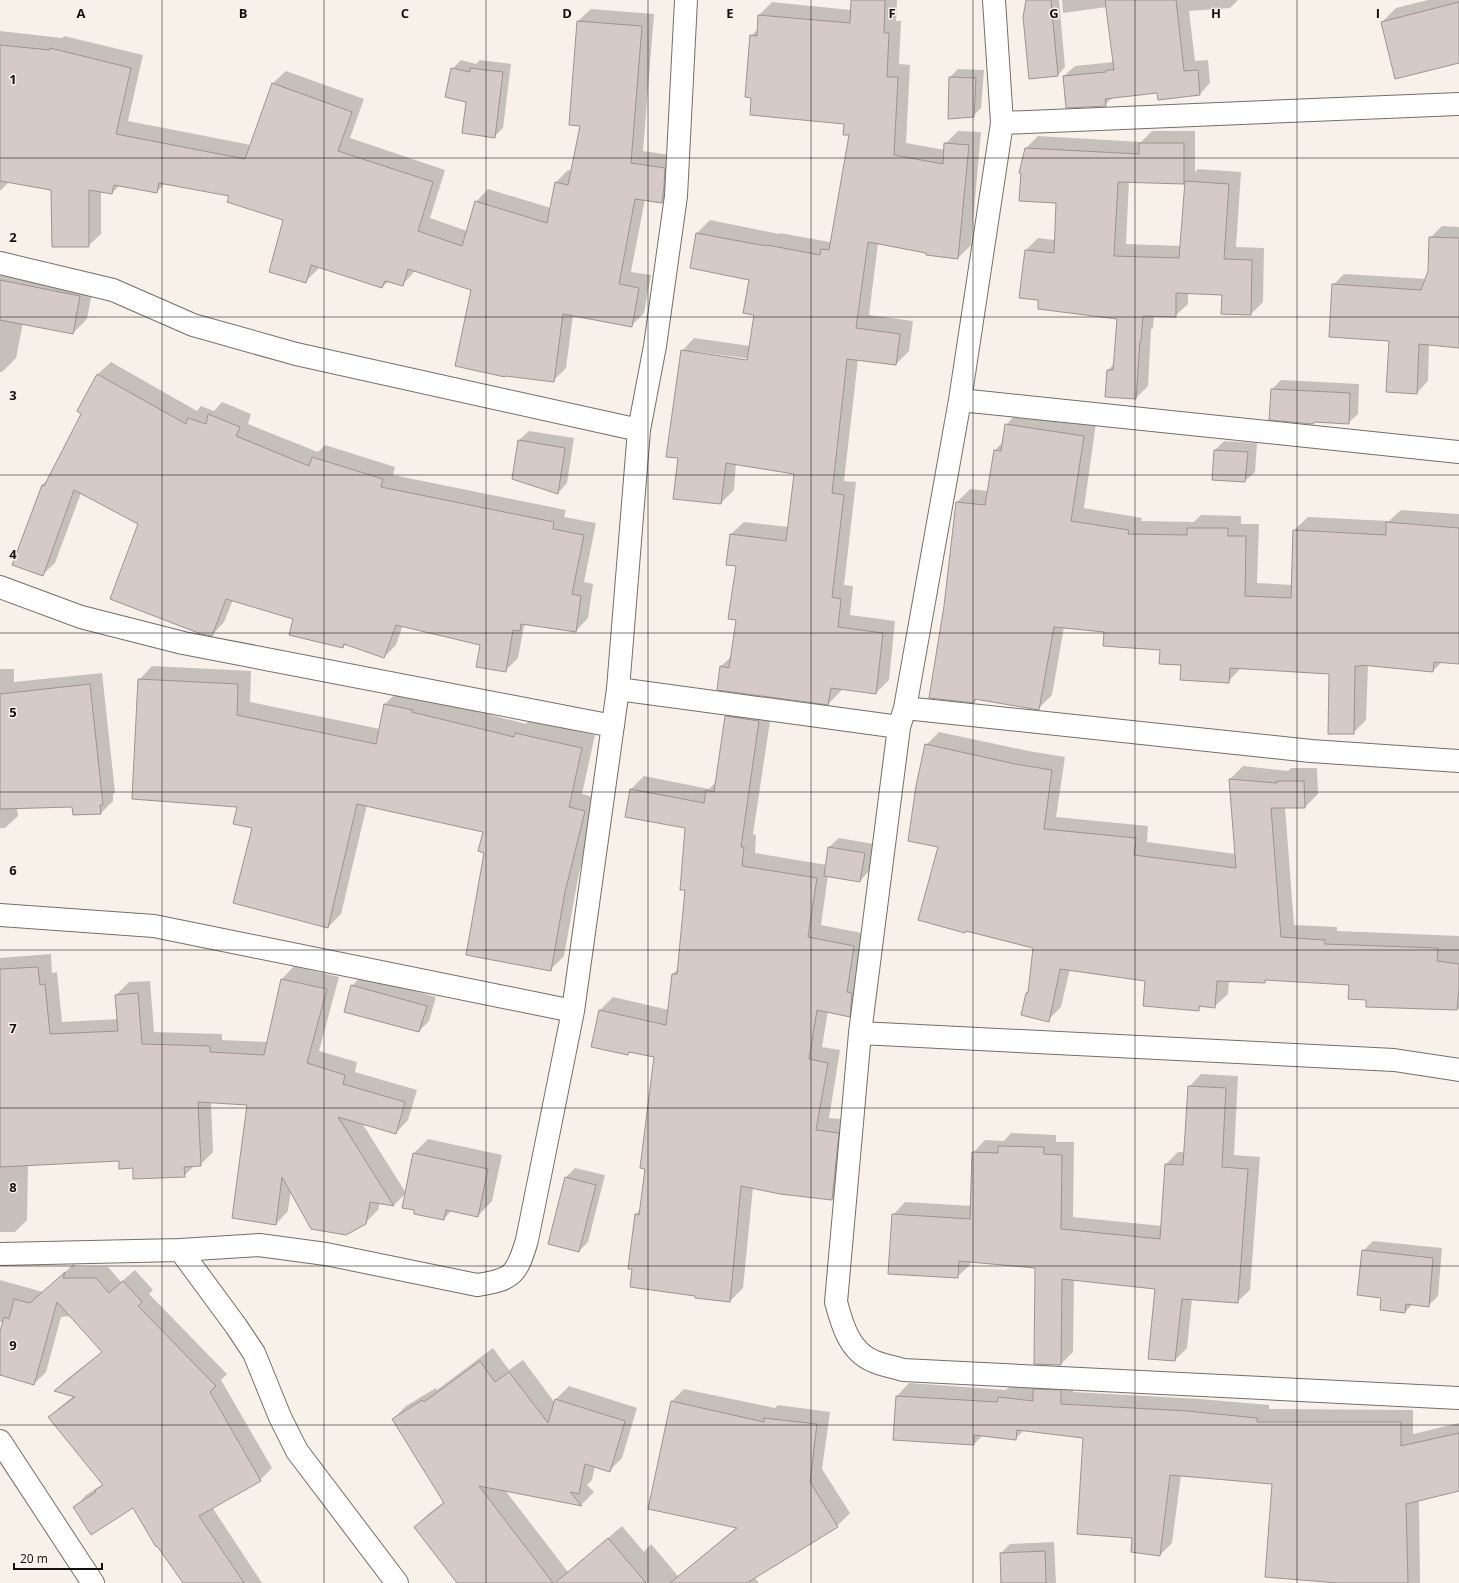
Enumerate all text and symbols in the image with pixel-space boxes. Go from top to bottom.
text: A [77,4,86,22]
text: B [239,4,248,22]
text: C [401,4,409,22]
text: D [562,4,572,22]
text: E [726,4,734,22]
text: F [888,4,896,22]
text: G [1049,4,1059,22]
text: H [1211,4,1221,22]
text: I [1376,4,1380,22]
text: 1 [9,70,17,88]
text: 2 [9,228,17,246]
text: 3 [9,386,17,404]
text: 4 [9,545,17,563]
text: 5 [9,703,17,721]
text: 6 [9,861,17,879]
text: 7 [9,1019,17,1037]
text: 8 [9,1178,17,1196]
text: 9 [9,1336,17,1354]
scale bar [14,1545,102,1571]
text: 20 m [20,1550,48,1567]

